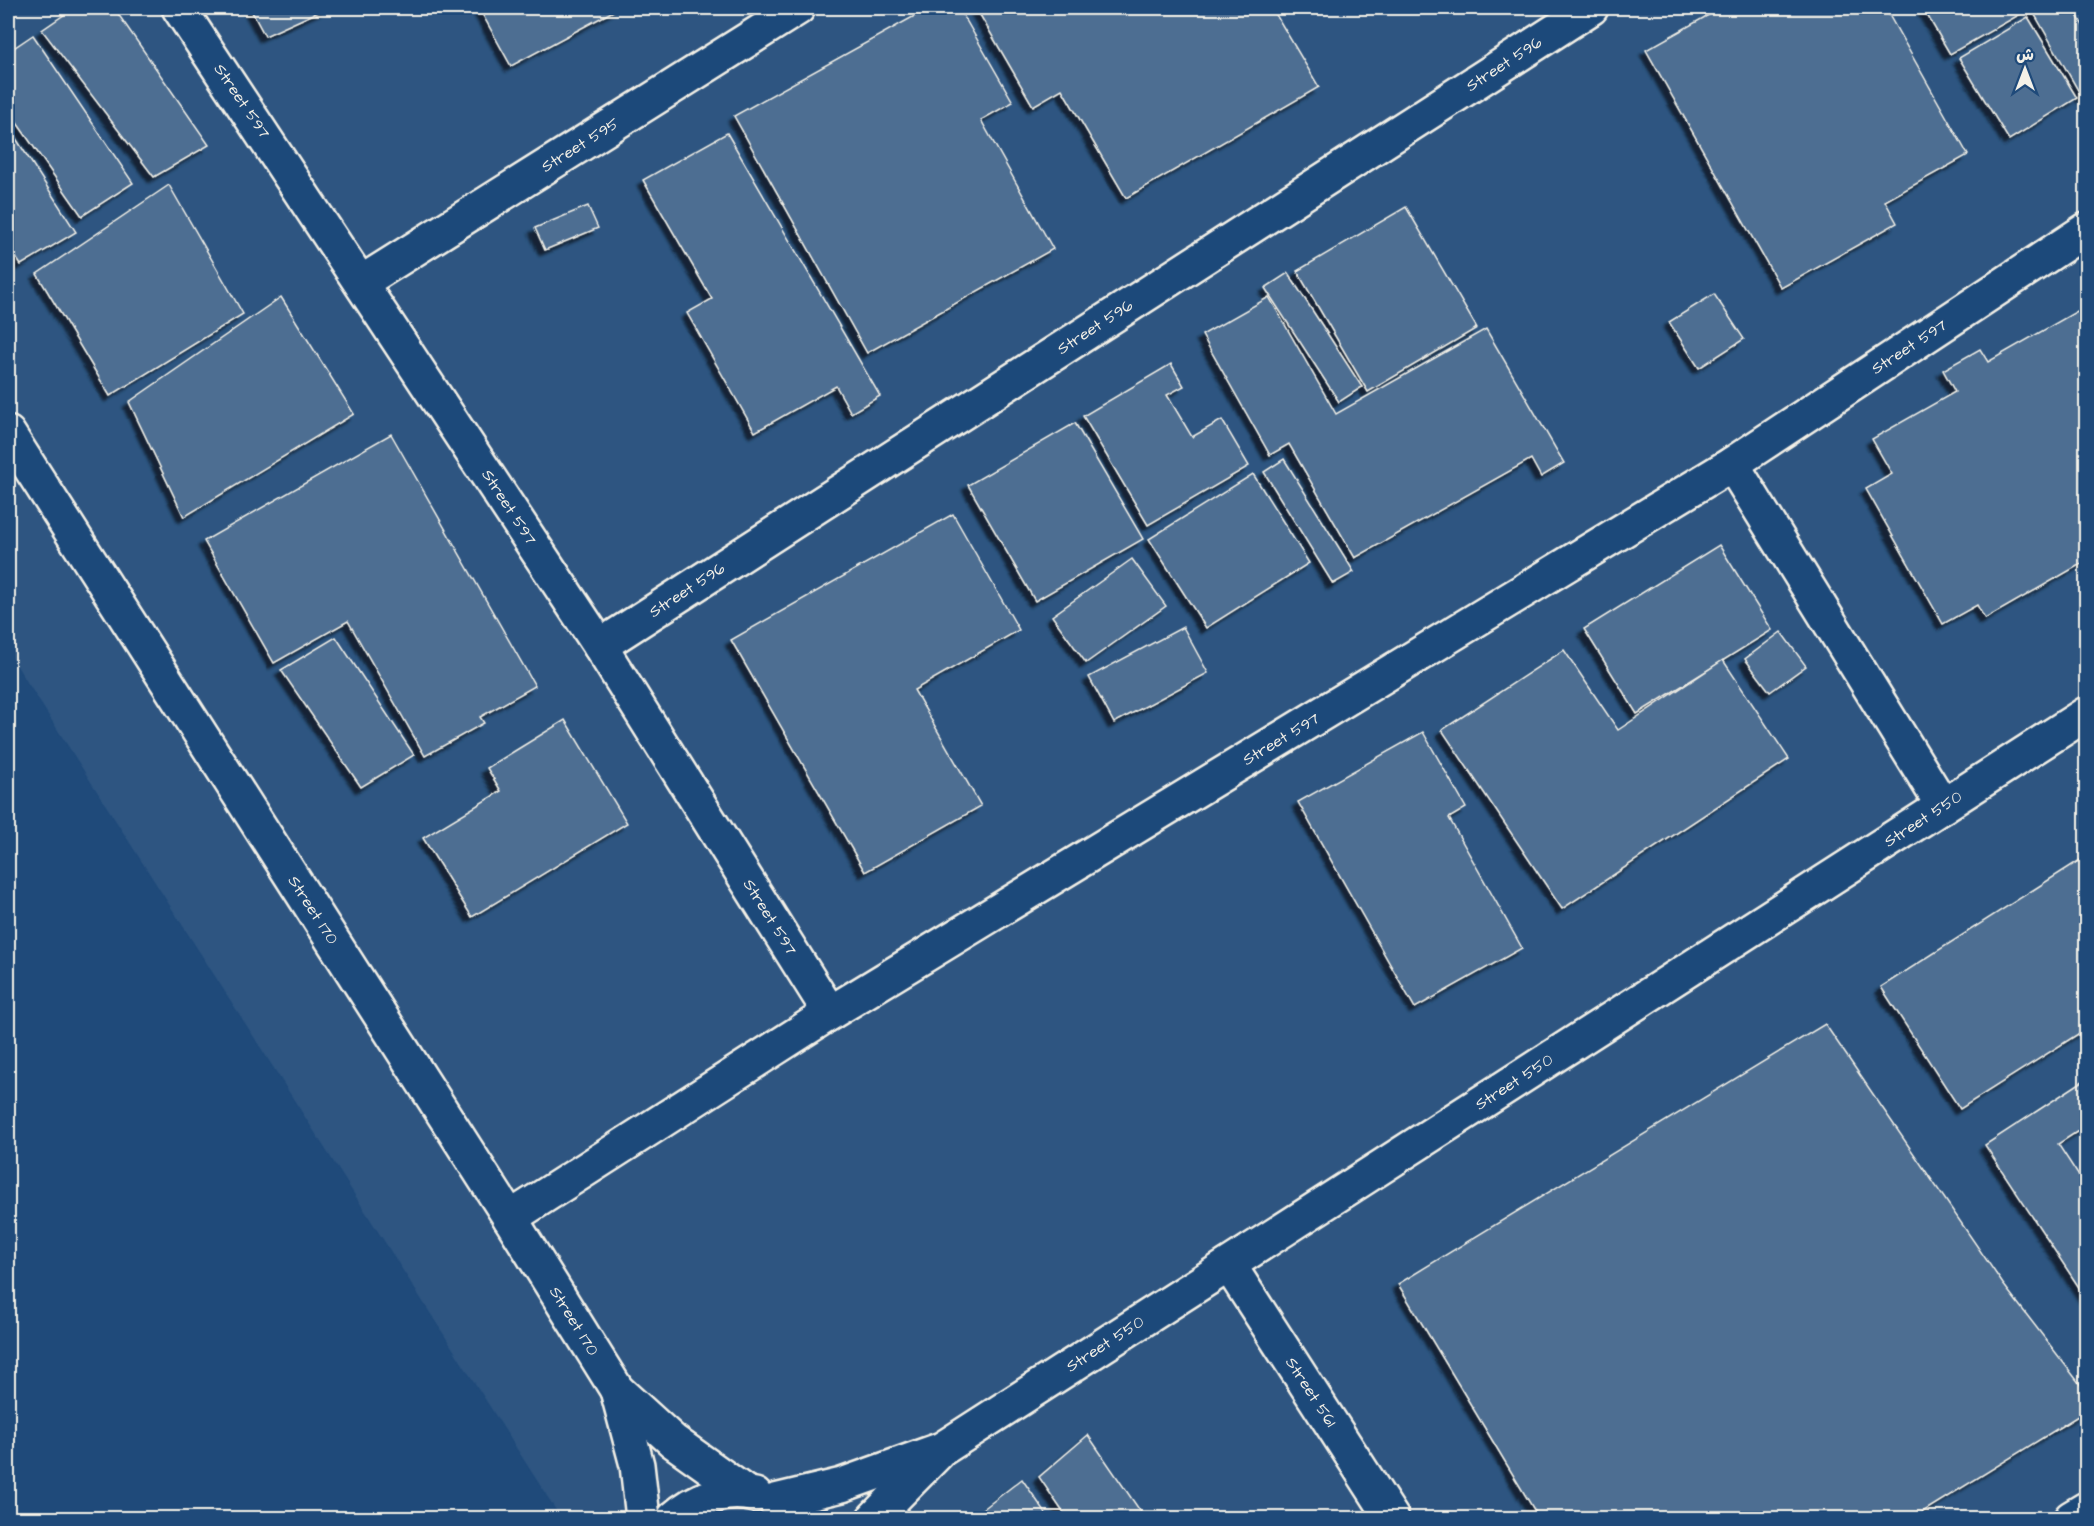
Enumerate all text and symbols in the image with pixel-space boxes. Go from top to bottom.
street label: Street 596 [1462,31,1546,97]
north arrow [1995,39,2055,99]
text: ش [2016,44,2034,66]
street label: Street 597 [209,59,275,143]
street label: Street 595 [537,112,624,178]
street label: Street 596 [1053,294,1137,360]
street label: Street 597 [1867,314,1951,380]
street label: Street 597 [476,465,542,549]
street label: Street 596 [645,557,729,623]
street label: Street 597 [1238,707,1324,771]
street label: Street 550 [1880,786,1966,852]
street label: Street 170 [283,871,343,949]
street label: Street 597 [738,875,802,959]
street label: Street 550 [1471,1049,1557,1115]
street label: Street 170 [544,1282,604,1360]
street label: Street 550 [1062,1311,1148,1377]
street label: Street 561 [1280,1353,1342,1431]

